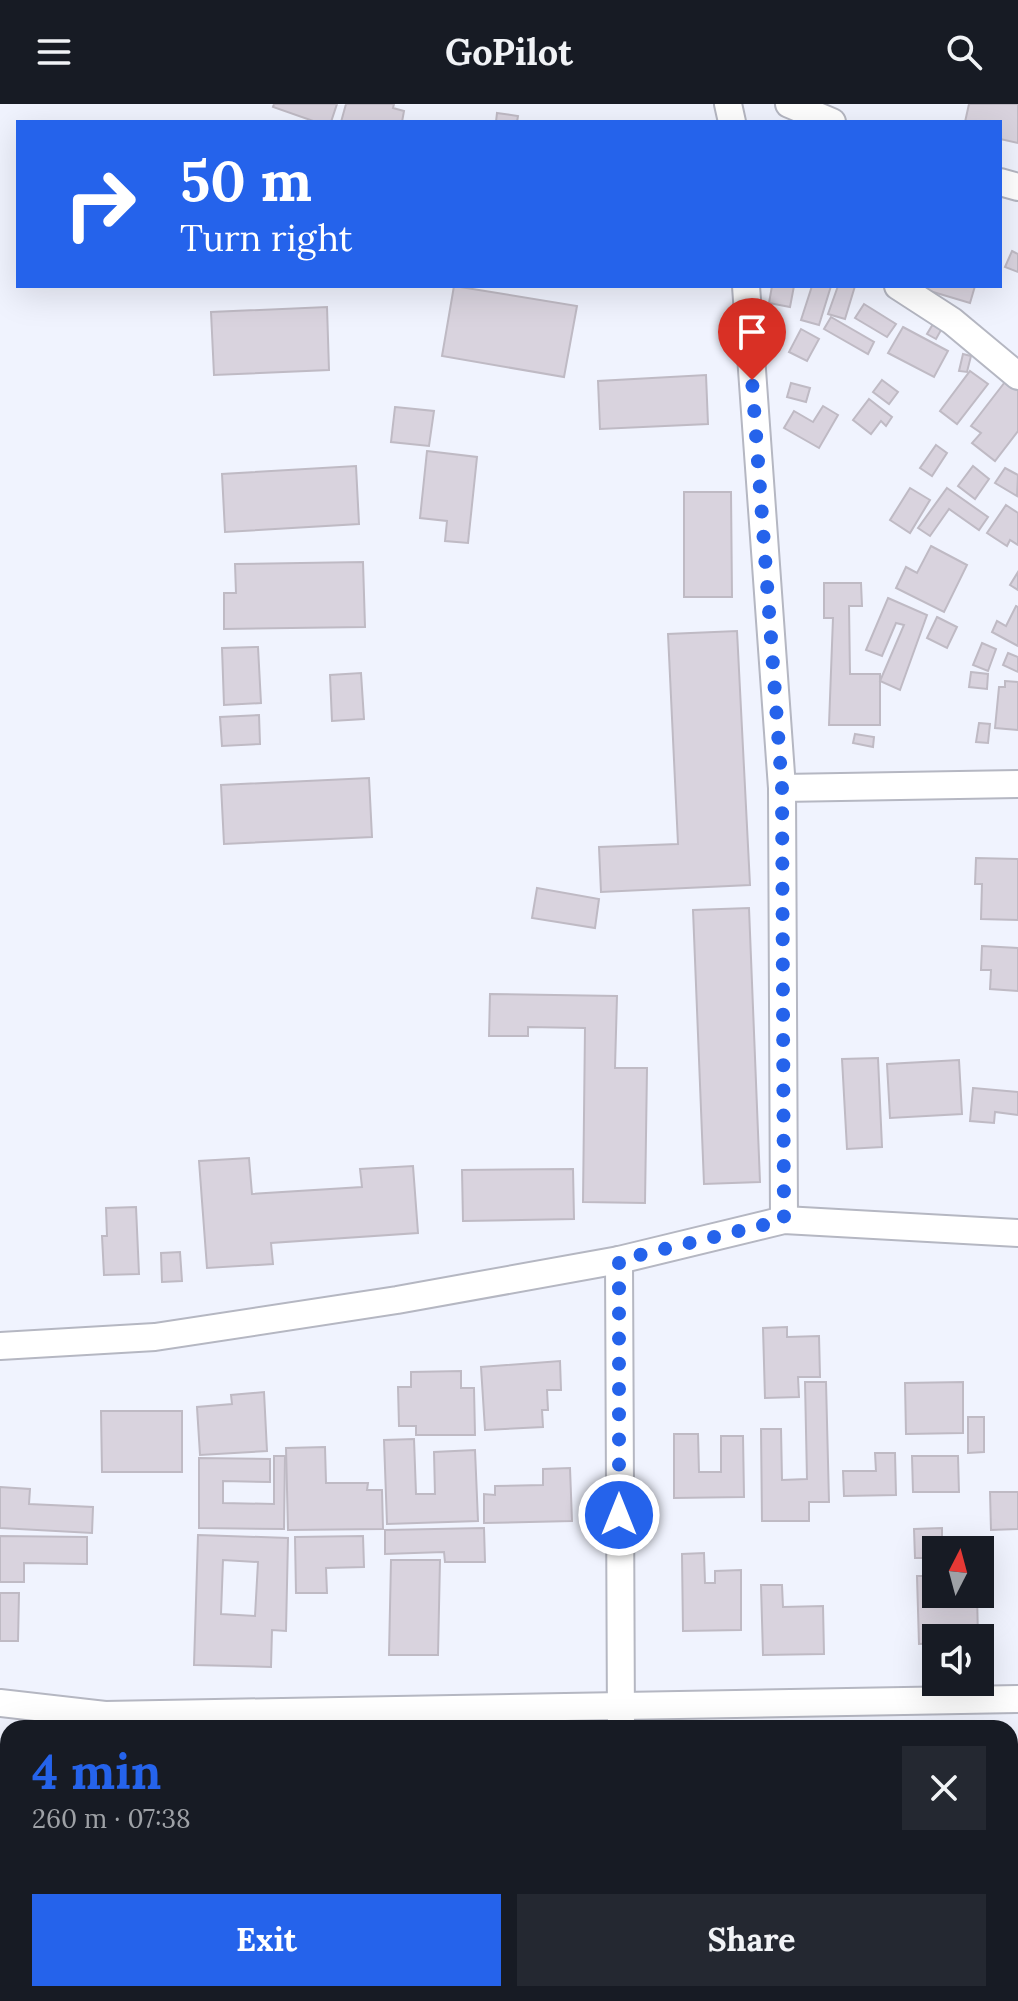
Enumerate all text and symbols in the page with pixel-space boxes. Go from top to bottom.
text: GoPilot [445,29,573,75]
icon: menu [32,30,76,74]
icon: search [942,30,986,74]
text: 50 m [180,145,312,216]
icon: right [48,152,152,256]
text: Turn right [180,215,353,261]
pin [718,298,786,380]
icon: arrive [730,310,774,354]
position arrow [577,1473,661,1557]
north arrow [922,1536,994,1608]
map controls [922,1536,994,1696]
button: sound [922,1624,994,1696]
text: 4 min [32,1741,161,1802]
button: close [902,1746,986,1830]
text: 260 m · 07:38 [32,1802,191,1835]
button: Exit [32,1894,501,1986]
button: Share [517,1894,986,1986]

